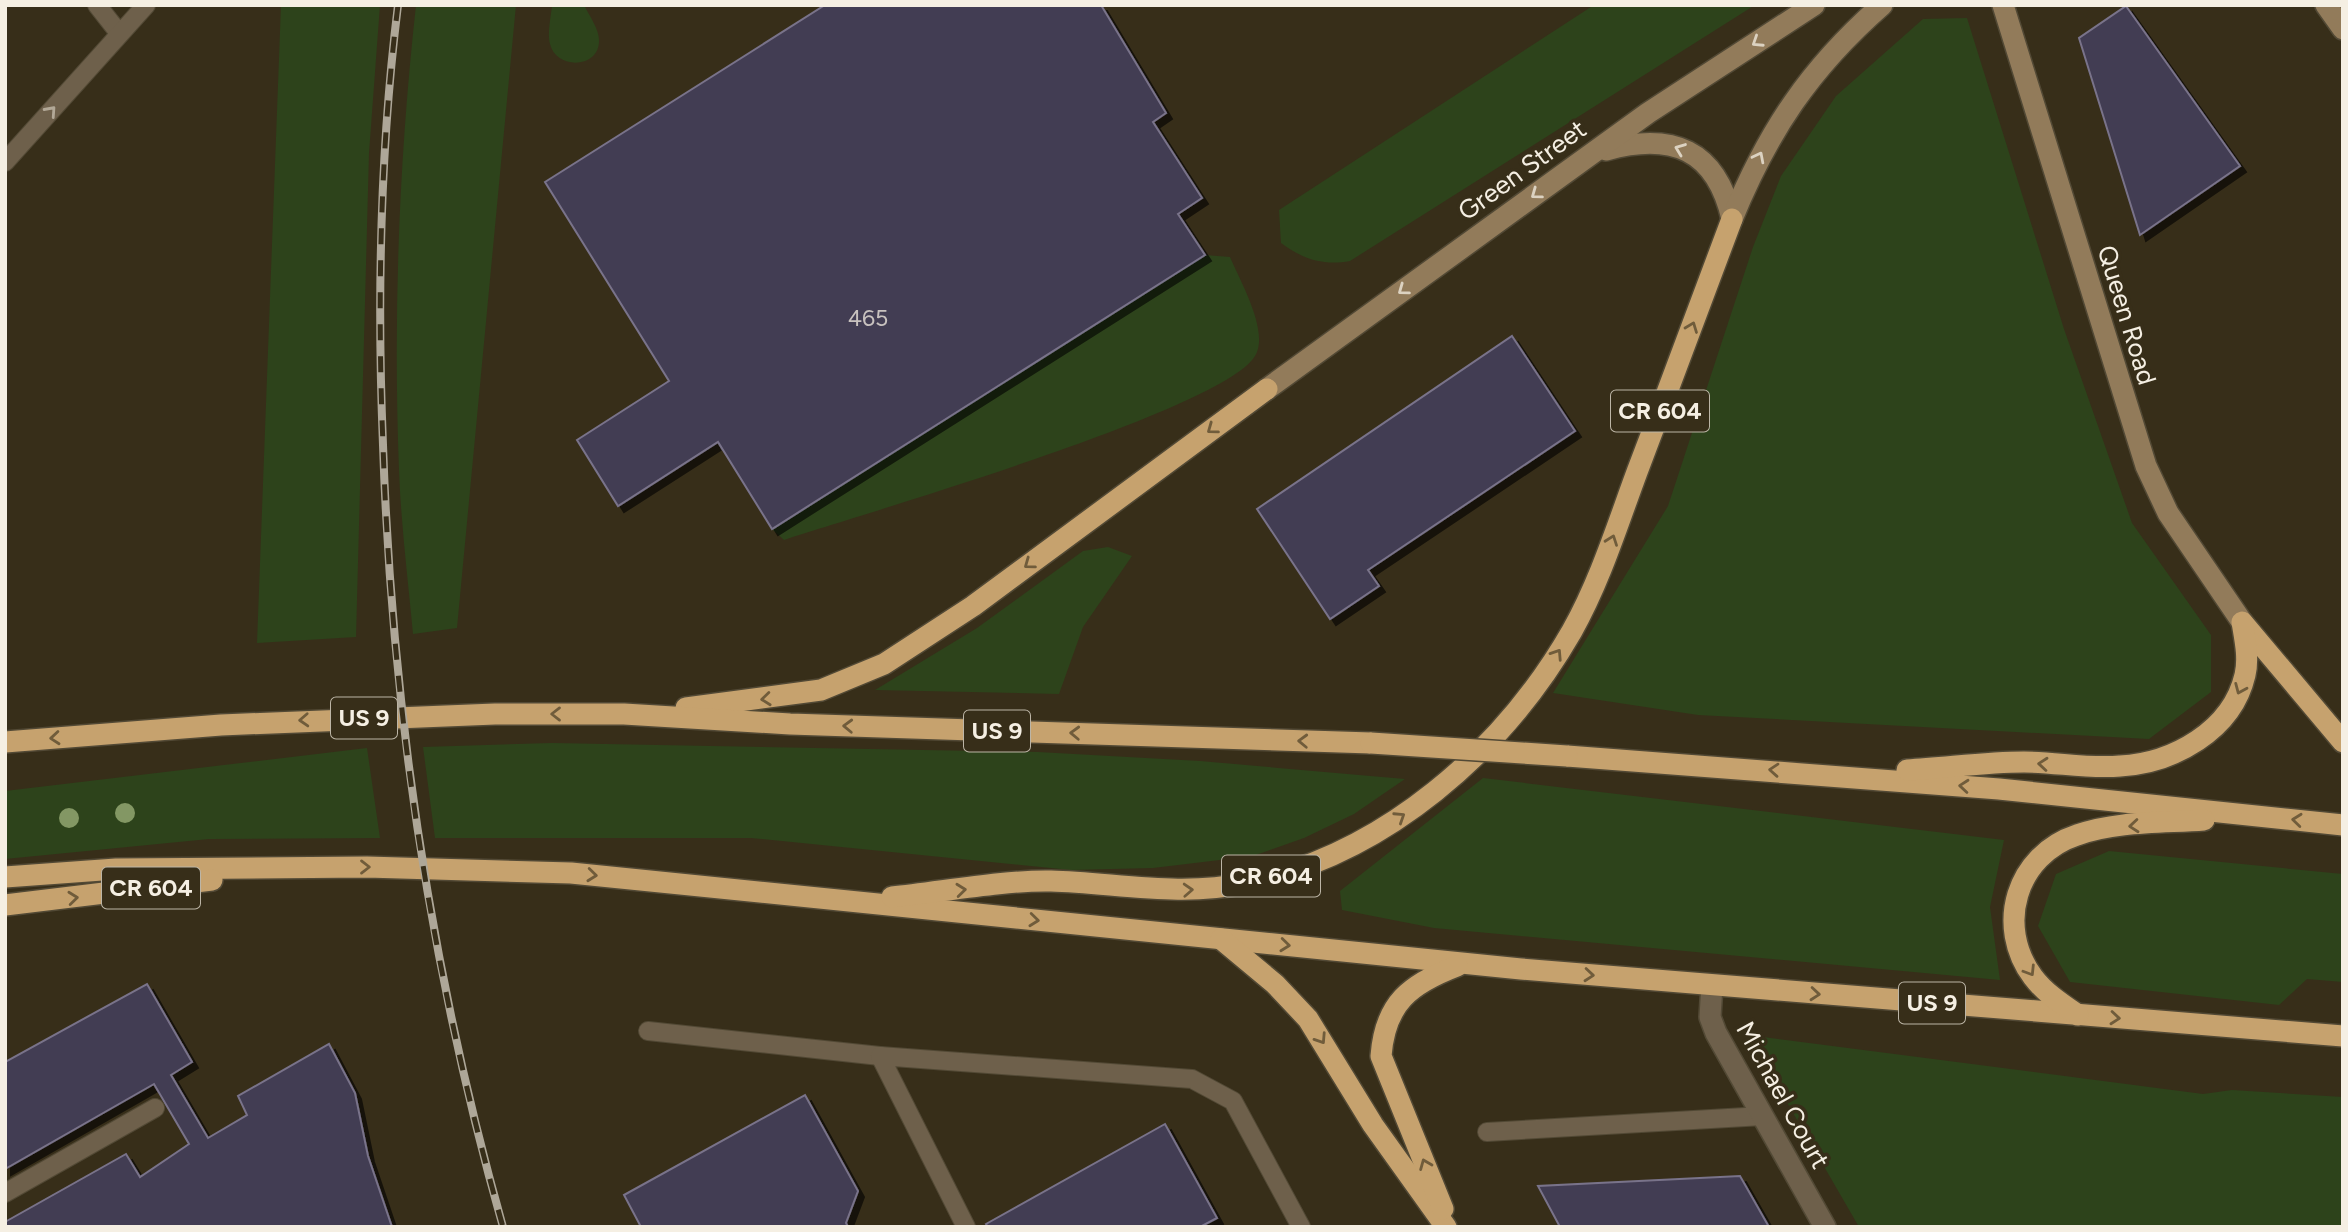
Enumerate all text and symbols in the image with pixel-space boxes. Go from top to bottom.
one-way arrow [1752,34,1765,46]
one-way arrow [43,106,55,119]
street label: Green Street [1452,113,1592,227]
one-way arrow [1675,143,1687,157]
one-way arrow [1751,152,1765,164]
one-way arrow [1531,186,1544,198]
street label: Queen Road [2091,241,2163,389]
one-way arrow [1398,282,1411,294]
house number: 465 [848,304,888,332]
one-way arrow [1683,321,1697,333]
road number: CR 604 [1611,390,1709,432]
one-way arrow [1208,421,1220,433]
one-way arrow [1604,534,1618,546]
one-way arrow [1025,556,1037,569]
one-way arrow [1549,648,1562,661]
one-way arrow [2234,682,2248,694]
one-way arrow [760,692,772,707]
road number: US 9 [331,698,397,738]
one-way arrow [550,706,561,722]
road number: US 9 [964,710,1030,752]
one-way arrow [298,713,309,728]
one-way arrow [842,718,853,733]
one-way arrow [1070,726,1081,741]
one-way arrow [49,730,60,745]
one-way arrow [1297,733,1308,748]
one-way arrow [2037,757,2048,772]
one-way arrow [1769,763,1780,778]
one-way arrow [1958,779,1969,794]
one-way arrow [1393,812,1406,825]
one-way arrow [2291,813,2303,828]
one-way arrow [2129,818,2140,833]
road number: CR 604 [1222,856,1320,896]
one-way arrow [360,859,371,875]
road number: CR 604 [102,868,200,908]
one-way arrow [586,868,598,883]
one-way arrow [1183,882,1194,897]
one-way arrow [956,883,967,898]
one-way arrow [67,890,79,905]
one-way arrow [1029,912,1040,927]
one-way arrow [1279,938,1291,953]
one-way arrow [2022,963,2035,976]
one-way arrow [1584,967,1595,982]
road number: US 9 [1899,982,1965,1023]
one-way arrow [1810,986,1821,1001]
one-way arrow [2110,1010,2121,1025]
street label: Michael Court [1729,1016,1837,1174]
one-way arrow [1313,1031,1326,1044]
one-way arrow [1419,1158,1433,1170]

